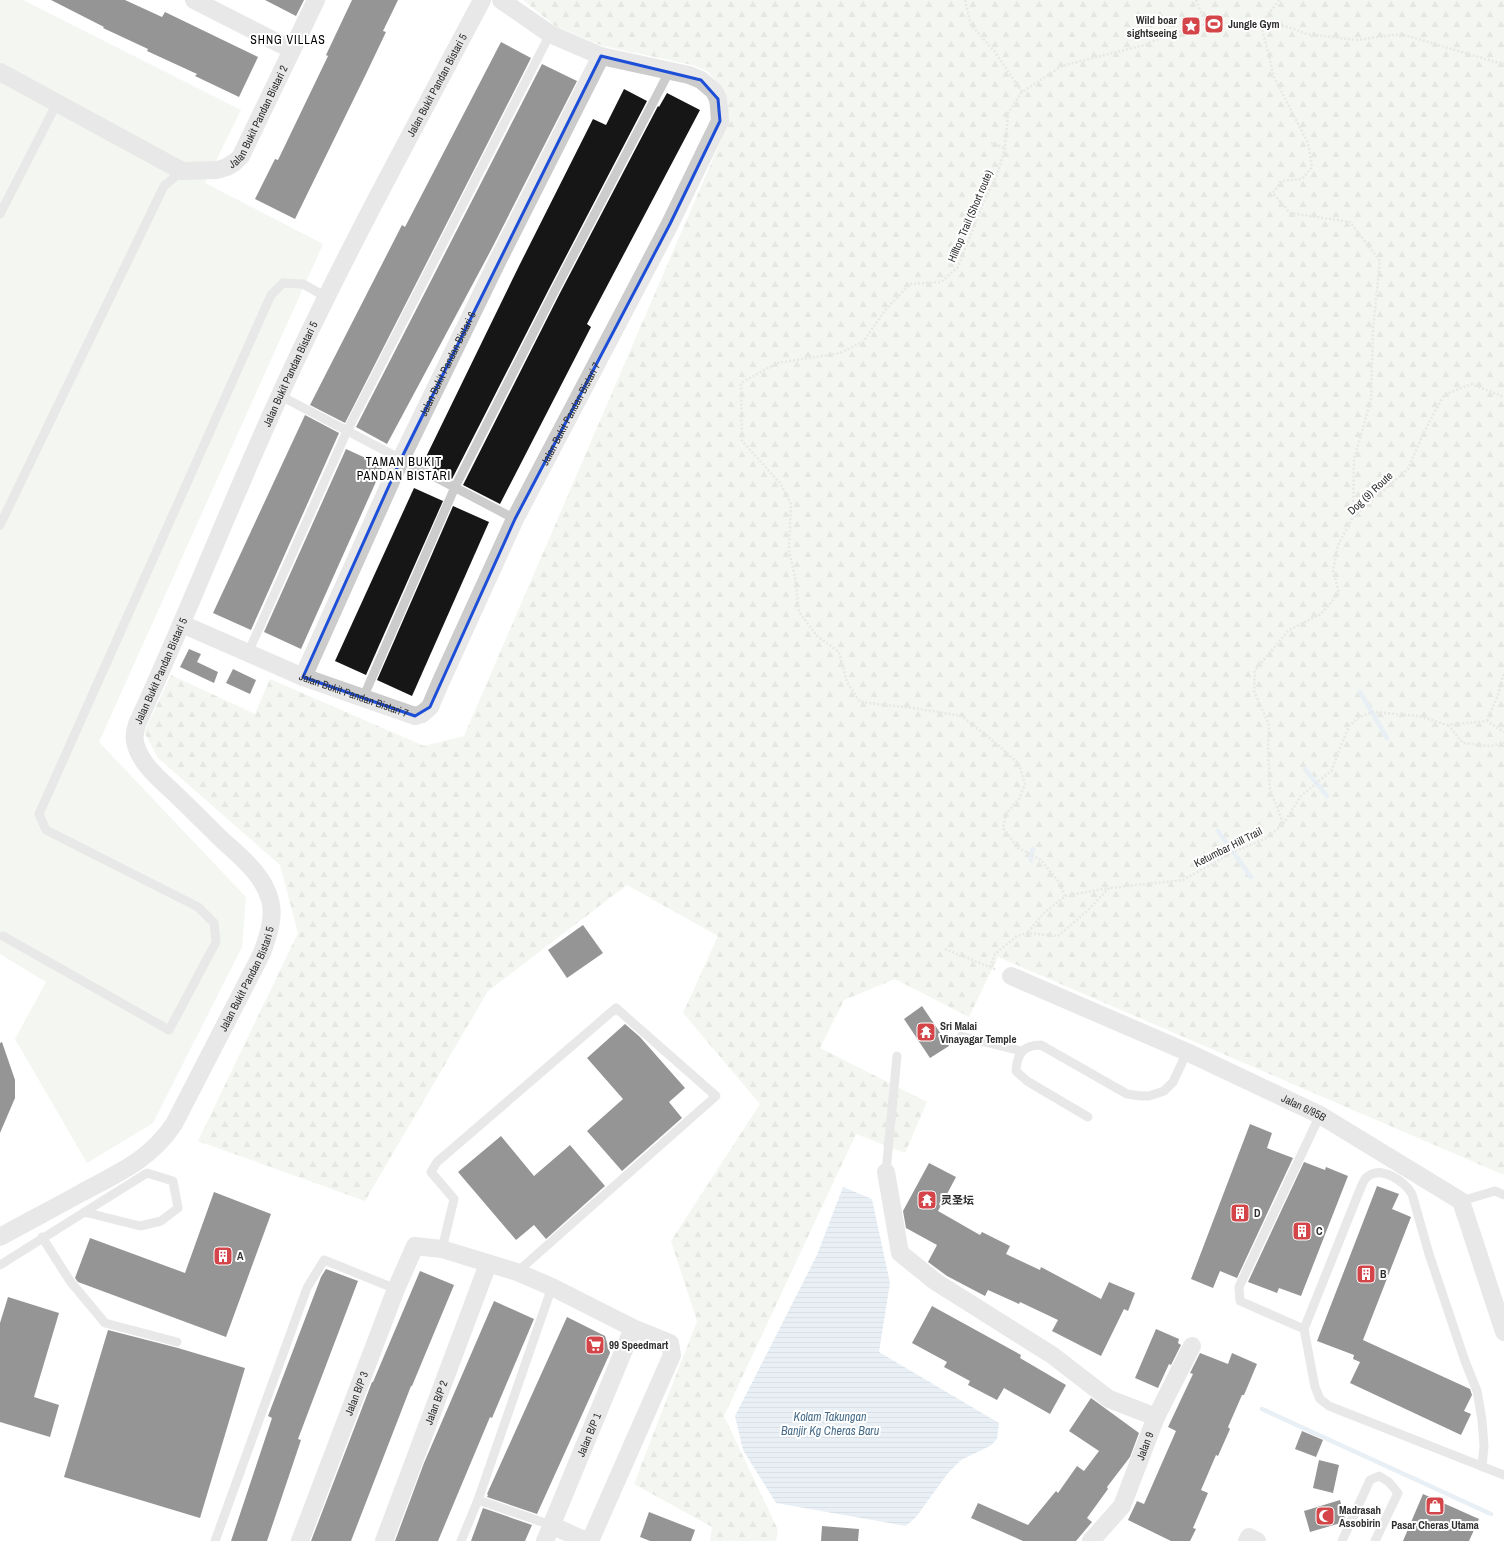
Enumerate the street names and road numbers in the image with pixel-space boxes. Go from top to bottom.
street label: Jalan Bukit Pandan Bistari 5 [404,31,470,139]
street label: Jalan Bukit Pandan Bistari 2 [226,63,291,171]
street label: Hilltop Trail (Short route) [944,168,996,264]
street label: Jalan Bukit Pandan Bistari 6 [416,309,479,418]
street label: Jalan Bukit Pandan Bistari 5 [260,319,321,429]
street label: Jalan Bukit Pandan Bistari 7 [538,360,603,468]
street label: Dog (9) Route [1345,469,1395,517]
street label: Jalan Bukit Pandan Bistari 5 [131,616,190,726]
street label: Jalan Bukit Pandan Bistari 7 [297,669,410,720]
street label: Ketumbar Hill Trail [1192,824,1264,870]
street label: Jalan Bukit Pandan Bistari 5 [216,925,277,1034]
street label: Jalan 6/95B [1279,1091,1329,1124]
street label: Jalan B/P 3 [341,1369,371,1417]
street label: Jalan B/P 2 [421,1378,451,1426]
street label: Jalan B/P 1 [574,1411,604,1459]
street label: Jalan 9 [1133,1430,1157,1462]

